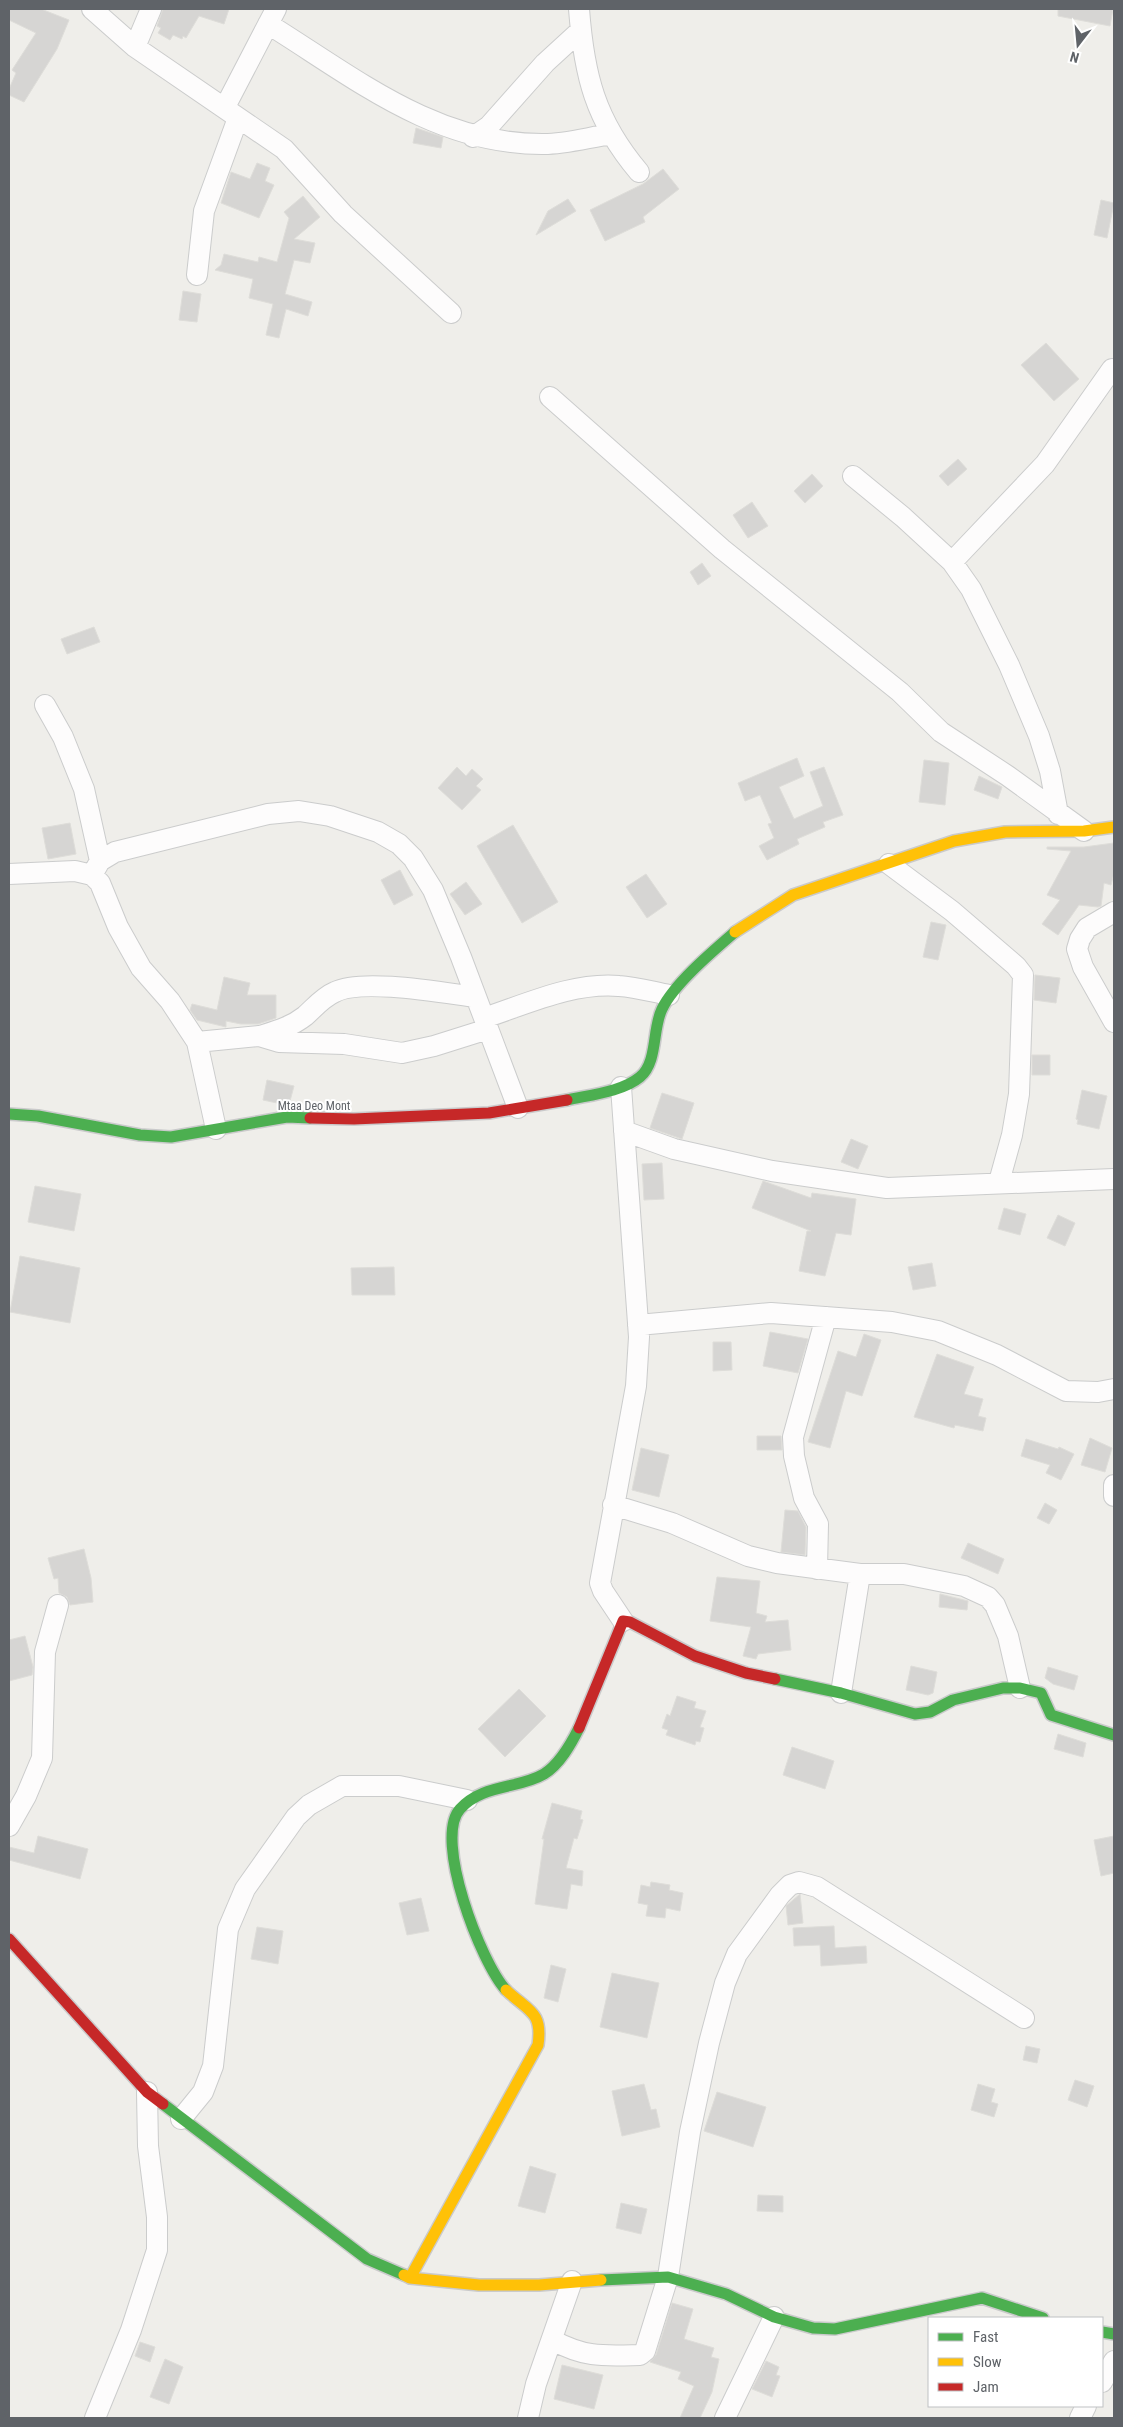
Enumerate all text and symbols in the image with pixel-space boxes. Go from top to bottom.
north arrow [1053,20,1103,70]
text: N [1068,49,1081,66]
street label: Mtaa Deo Mont [278,1099,351,1113]
legend [928,2317,1103,2407]
text: Fast [973,2328,998,2346]
text: Slow [973,2353,1002,2371]
text: Jam [973,2378,999,2396]

